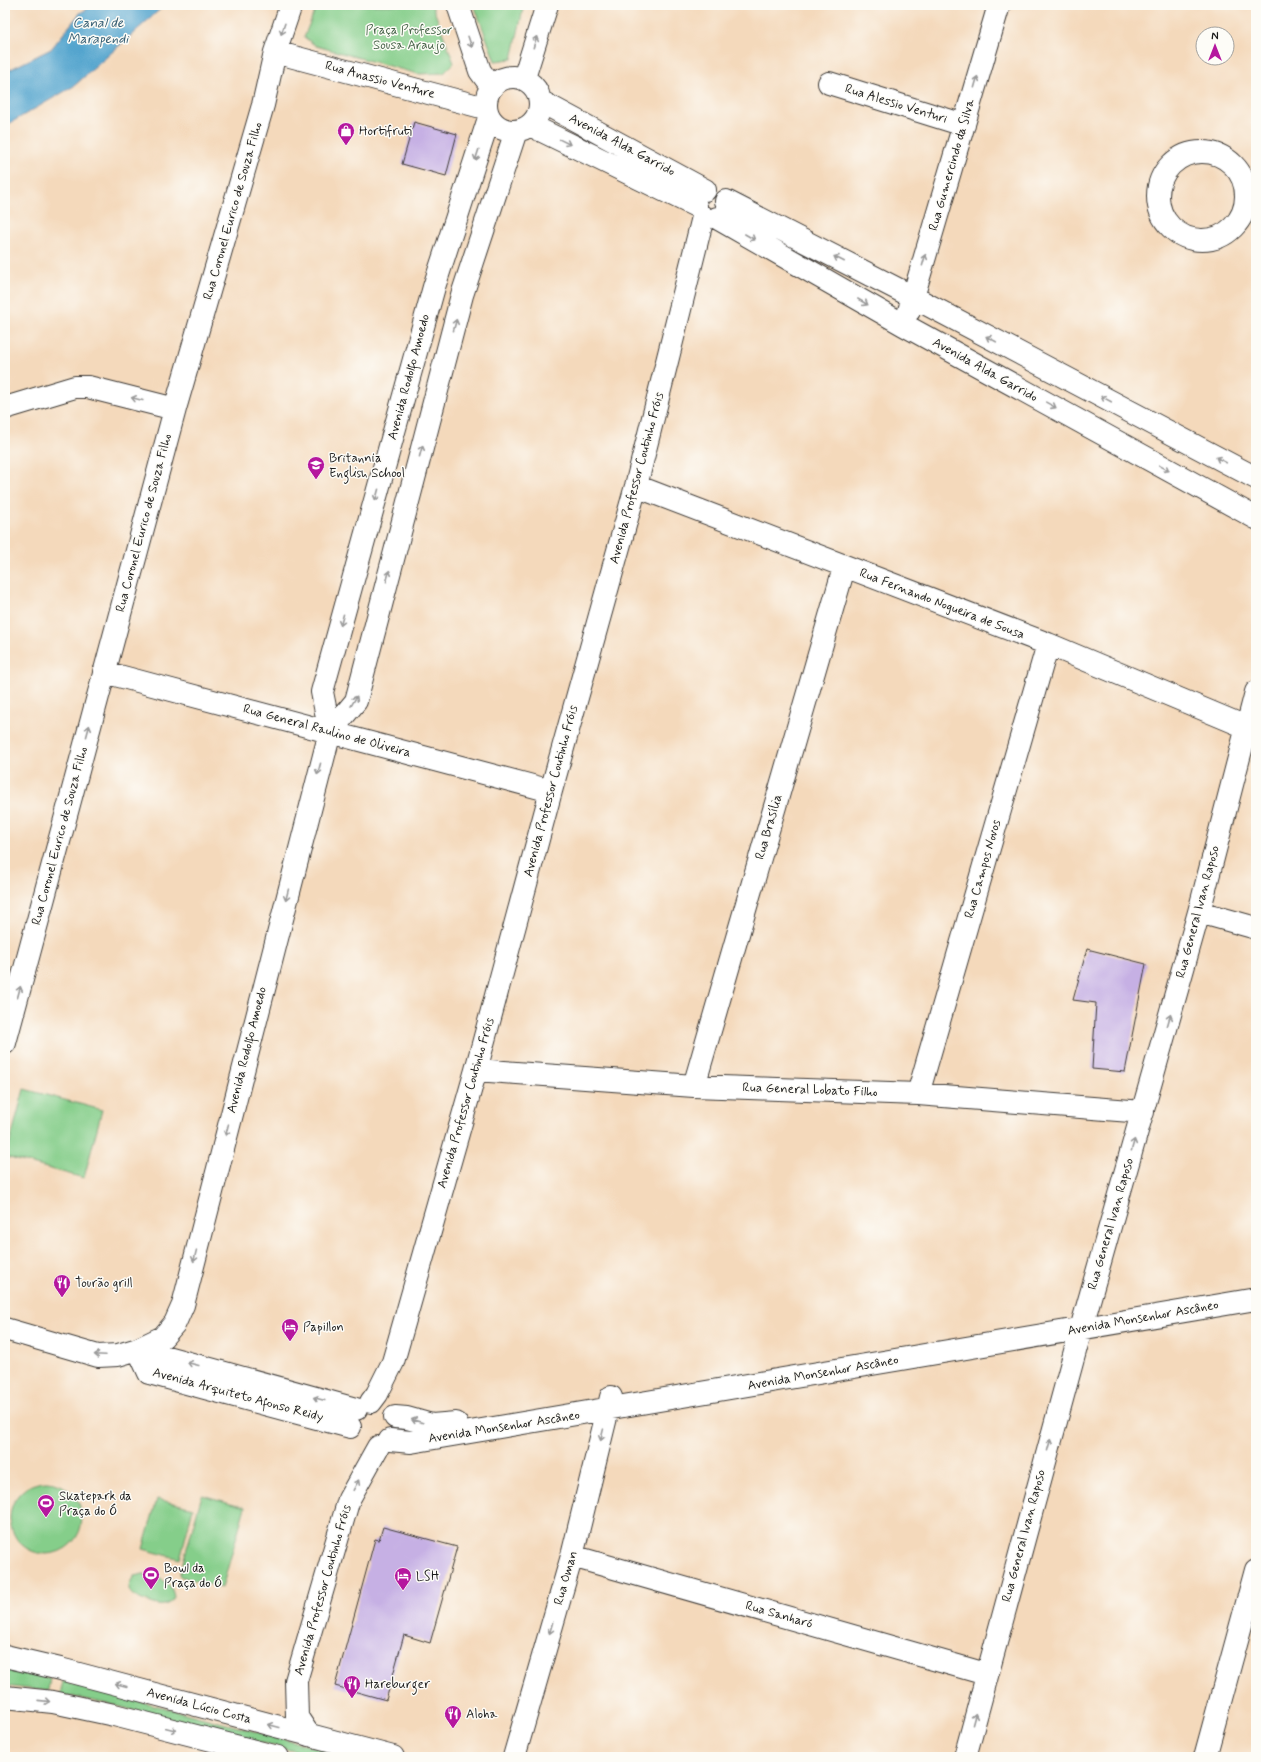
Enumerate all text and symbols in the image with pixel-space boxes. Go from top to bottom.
water label: Canal de Marapendi [67,14,130,48]
one-way arrow [279,22,286,35]
park label: Praça Professor Sousa Araujo [366,22,453,54]
north arrow [1195,26,1235,66]
text: N [1211,30,1219,44]
one-way arrow [532,35,539,48]
one-way arrow [467,36,475,48]
street label: Rua Anassio Venture [323,57,437,103]
one-way arrow [973,75,980,88]
street label: Rua Alessio Venturi [843,80,949,128]
street label: Rua Gumercindo da Silva [925,97,979,233]
street label: Avenida Alda Garrido [566,110,678,180]
street label: Rua Coronel Eurico de Souza Filho [199,120,267,302]
shop icon: Hortifruti [336,121,356,146]
place label: Hortifruti [359,123,412,140]
one-way arrow [558,139,570,146]
one-way arrow [473,148,480,161]
one-way arrow [744,234,756,242]
one-way arrow [921,254,928,267]
one-way arrow [833,255,845,263]
one-way arrow [857,298,869,306]
street label: Avenida Rodolfo Amoedo [384,312,436,442]
one-way arrow [451,319,459,332]
street label: Avenida Alda Garrido [929,334,1041,406]
one-way arrow [986,334,998,342]
street label: Avenida Professor Coutinho Fróis [606,390,668,566]
one-way arrow [131,395,144,403]
one-way arrow [1101,395,1113,402]
one-way arrow [1044,402,1056,410]
street label: Rua Coronel Eurico de Souza Filho [112,431,176,614]
one-way arrow [418,444,426,457]
place label: Britannia English School [329,450,405,484]
school or university icon: Britannia English School [306,455,326,480]
one-way arrow [1216,455,1228,463]
one-way arrow [1158,464,1170,472]
one-way arrow [373,488,380,501]
street label: Rua Fernando Nogueira de Sousa [857,565,1027,643]
one-way arrow [385,570,393,583]
one-way arrow [338,613,345,626]
one-way arrow [350,695,358,707]
street label: Rua General Raulino de Oliveira [241,700,413,762]
street label: Avenida Professor Coutinho Fróis [520,703,582,879]
one-way arrow [85,725,93,738]
street label: Rua Coronel Eurico de Souza Filho [28,744,92,927]
one-way arrow [315,763,323,776]
street label: Rua Brasília [752,792,787,862]
street label: Rua Campos Novos [961,817,1005,920]
street label: Rua General Ivan Raposo [1172,843,1224,980]
one-way arrow [283,888,290,901]
one-way arrow [16,985,23,998]
street label: Avenida Rodolfo Amoedo [223,985,273,1115]
one-way arrow [1166,1014,1173,1027]
street label: Avenida Professor Coutinho Fróis [433,1015,499,1190]
street label: Rua General Lobato Filho [742,1079,878,1101]
one-way arrow [223,1123,230,1136]
one-way arrow [1130,1139,1138,1152]
street label: Rua General Ivan Raposo [1084,1156,1138,1292]
one-way arrow [191,1249,199,1262]
restaurant icon: Tourão grill [52,1273,72,1298]
place label: Tourão grill [75,1275,133,1292]
street label: Avenida Monsenhor Ascâneo [1066,1296,1220,1340]
hotel icon: Papillon [280,1317,300,1342]
place label: Papillon [303,1319,344,1336]
street label: Avenida Monsenhor Ascâneo [746,1351,900,1395]
one-way arrow [94,1352,107,1359]
one-way arrow [187,1360,200,1367]
street label: Avenida Arquiteto Afonso Reidy [150,1364,326,1428]
one-way arrow [312,1394,325,1402]
street label: Avenida Monsenhor Ascâneo [427,1407,581,1447]
one-way arrow [411,1417,424,1424]
one-way arrow [598,1428,605,1441]
one-way arrow [1046,1439,1053,1452]
street label: Rua General Ivan Raposo [998,1467,1050,1604]
one-way arrow [353,1480,361,1492]
place label: Skatepark da Praça do Ó [59,1488,132,1520]
sports icon: Skatepark da Praça do Ó [36,1493,56,1518]
street label: Avenida Professor Coutinho Fróis [290,1502,356,1677]
street label: Rua Oman [550,1549,582,1607]
place label: Bowl da Praça do Ó [164,1560,222,1592]
sports icon: Bowl da Praça do Ó [141,1565,161,1590]
hotel icon: LSH [393,1566,413,1591]
place label: LSH [416,1568,440,1585]
street label: Rua Sanharó [743,1597,815,1633]
one-way arrow [547,1621,554,1634]
restaurant icon: Hareburger [342,1674,362,1699]
place label: Hareburger [365,1676,431,1695]
one-way arrow [115,1681,128,1688]
street label: Avenida Lúcio Costa [145,1684,254,1728]
one-way arrow [37,1697,50,1705]
restaurant icon: Aloha [443,1704,463,1729]
place label: Aloha [466,1706,498,1723]
one-way arrow [971,1713,979,1726]
one-way arrow [267,1722,280,1729]
one-way arrow [164,1726,177,1733]

